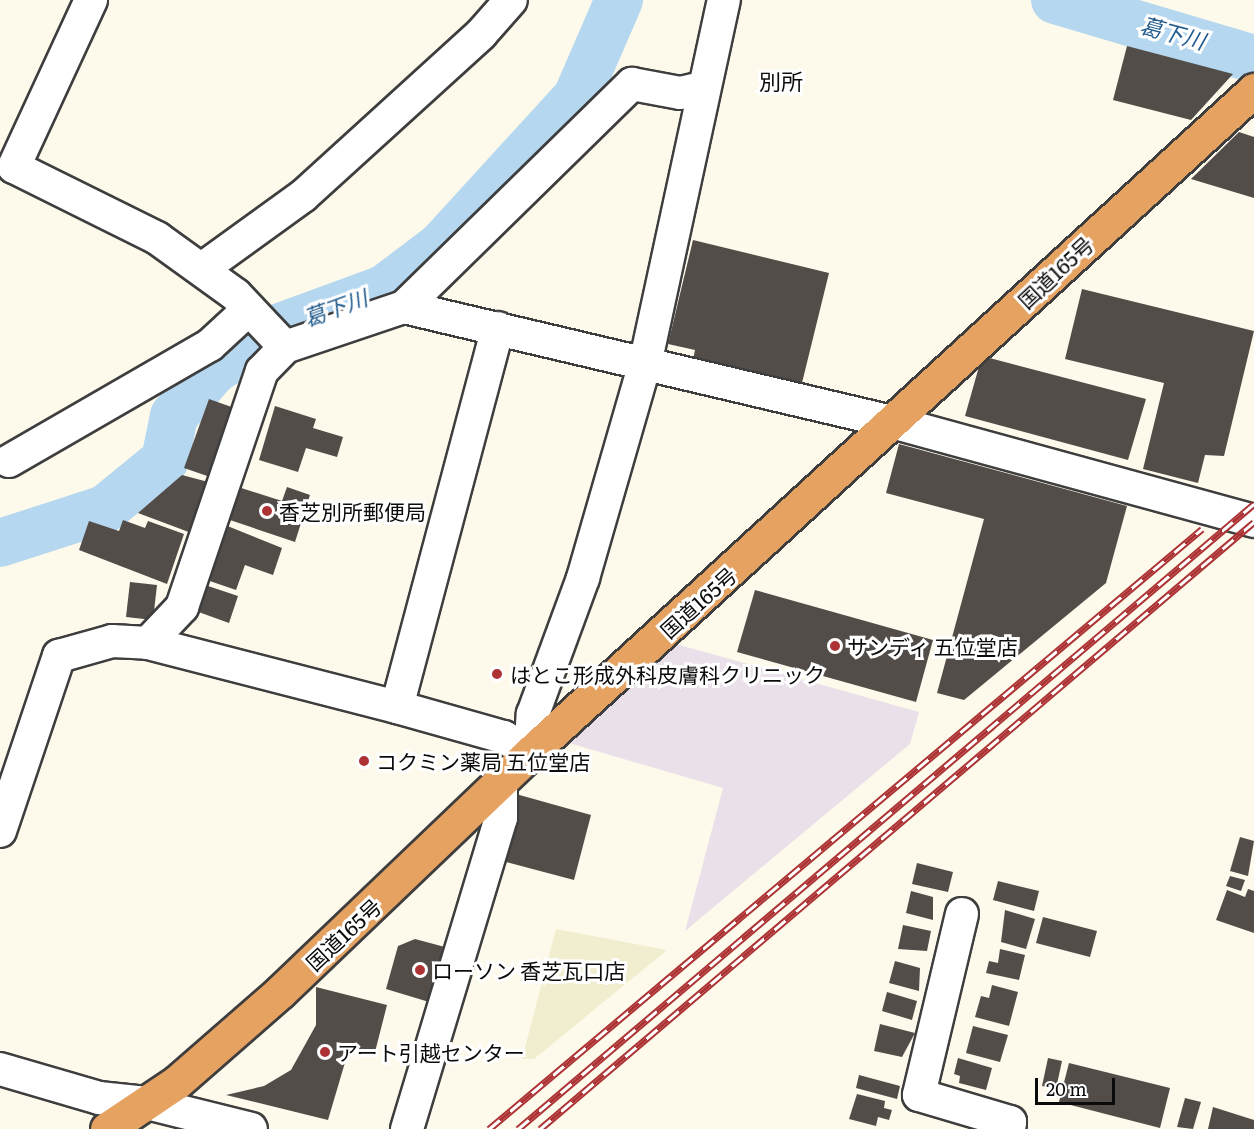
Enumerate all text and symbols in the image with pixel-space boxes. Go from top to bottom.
water label: 葛下川 [1138,11,1208,53]
district label: 別所 [759,68,803,94]
street label: 国道165号 [1012,231,1098,313]
water label: 葛下川 [299,283,371,331]
place label: 香芝別所郵便局 [279,498,426,524]
marker: 香芝別所郵便局 [260,504,274,518]
street label: 国道165号 [655,561,741,643]
place label: サンディ 五位堂店 [847,633,1019,659]
marker: サンディ 五位堂店 [828,639,842,653]
place label: はとこ形成外科皮膚科クリニック [510,661,825,687]
marker: はとこ形成外科皮膚科クリニック [488,665,506,683]
place label: コクミン薬局 五位堂店 [376,748,590,774]
marker: コクミン薬局 五位堂店 [357,754,371,768]
street label: 国道165号 [300,893,386,975]
place label: ローソン 香芝瓦口店 [432,957,625,983]
marker: ローソン 香芝瓦口店 [413,963,427,977]
place label: アート引越センター [337,1039,525,1065]
marker: アート引越センター [318,1045,332,1059]
scale bar [1038,1066,1118,1104]
text: 20 m [1046,1075,1087,1102]

